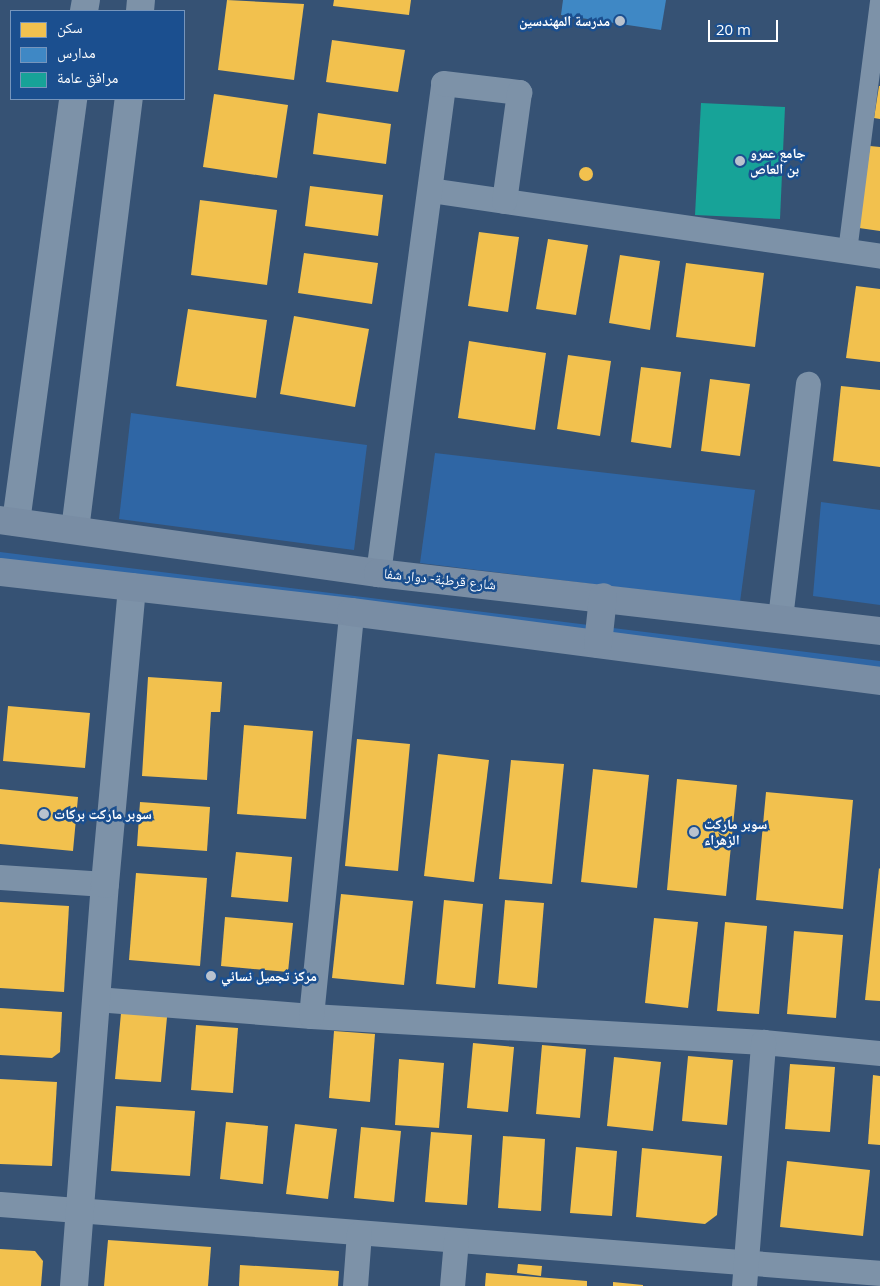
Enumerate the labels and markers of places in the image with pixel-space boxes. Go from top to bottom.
place label: مدرسة المهندسين [519,13,610,29]
marker: مدرسة المهندسين [614,15,626,27]
place label: جامع عمرو بن العاص [750,145,806,178]
marker: جامع عمرو بن العاص [734,155,746,167]
place label: سوبر ماركت بركات [54,806,152,822]
marker: سوبر ماركت بركات [38,808,50,820]
place label: سوبر ماركت الزهراء [704,816,767,849]
marker: سوبر ماركت الزهراء [688,826,700,838]
place label: مركز تجميل نسائي [221,968,317,984]
marker: مركز تجميل نسائي [205,970,217,982]

